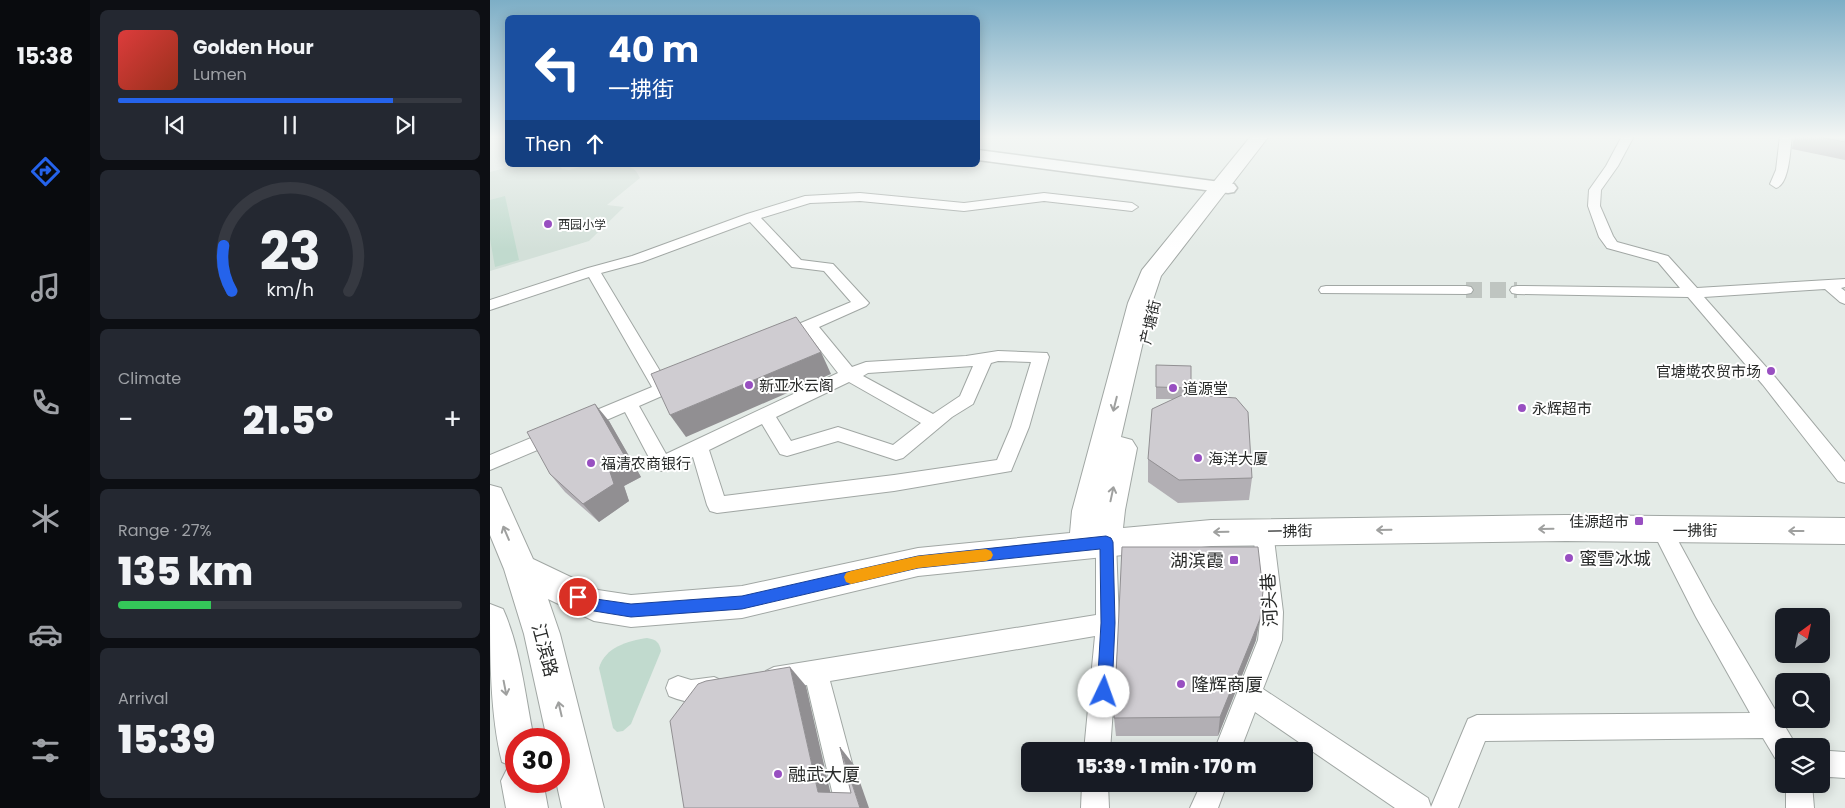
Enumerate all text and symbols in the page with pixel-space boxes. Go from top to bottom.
text: 40 m [608,25,699,74]
text: Golden Hour [193,34,314,61]
icon: left [525,35,590,100]
text: 15:38 [17,41,73,72]
text: Lumen [193,63,247,86]
text: 一拂街 [608,74,674,105]
icon: previous [161,111,189,139]
icon: pause [276,111,304,139]
icon: next [391,111,419,139]
icon: ahead [581,130,609,158]
text: Then [525,131,571,158]
icon: directions [28,154,63,189]
text: 23 [259,215,321,288]
place label: 西园小学 [558,216,606,233]
marker: 西园小学 [542,218,554,230]
icon: music [28,270,63,305]
text: km/h [266,277,314,302]
street label: 产塘街 [1135,298,1165,346]
place label: 官塘墘农贸市场 [1656,361,1761,382]
marker: 官塘墘农贸市场 [1765,365,1777,377]
text: Climate [118,367,181,390]
place label: 新亚水云阁 [759,375,834,396]
place label: 道源堂 [1183,378,1228,399]
marker: 新亚水云阁 [743,379,755,391]
marker: 道源堂 [1167,382,1179,394]
icon: phone [28,385,63,420]
text: 21.5° [243,394,334,447]
one-way arrow [1110,395,1119,411]
place label: 永辉超市 [1532,398,1592,419]
text: − [118,400,133,439]
text: + [443,400,462,439]
marker: 永辉超市 [1516,402,1528,414]
place label: 海洋大厦 [1208,448,1268,469]
marker: 海洋大厦 [1192,452,1204,464]
place label: 福清农商银行 [601,453,691,474]
marker: 福清农商银行 [585,457,597,469]
one-way arrow [1108,486,1118,502]
icon: climate [28,501,63,536]
place label: 佳源超市 [1569,511,1629,532]
marker: 佳源超市 [1633,515,1645,527]
text: Range · 27% [118,519,212,542]
street label: 一拂街 [1267,520,1313,542]
street label: 一拂街 [1672,520,1718,541]
one-way arrow [1539,524,1555,534]
one-way arrow [1376,525,1392,535]
one-way arrow [500,526,510,541]
one-way arrow [1789,526,1805,536]
one-way arrow [1214,528,1230,537]
text: 135 km [118,545,253,598]
place label: 蜜雪冰城 [1579,546,1651,571]
place label: 湖滨霞 [1170,548,1224,573]
marker: 蜜雪冰城 [1563,552,1575,564]
marker: 湖滨霞 [1228,554,1240,566]
street label: 河头巷 [1255,572,1283,628]
pin [557,576,599,618]
icon: arrive [564,583,592,611]
north arrow [1775,608,1830,662]
map controls [1775,608,1830,793]
icon: car [28,617,63,652]
street label: 江滨路 [526,621,564,679]
position arrow [1077,665,1129,717]
place label: 隆辉商厦 [1191,672,1263,697]
button: search [1775,673,1830,728]
marker: 隆辉商厦 [1175,678,1187,690]
one-way arrow [501,680,510,696]
text: Arrival [118,687,168,710]
one-way arrow [555,702,564,718]
text: 15:39 [118,713,215,766]
speed limit sign: 30 [505,728,570,793]
icon: filters [28,733,63,768]
button: layers [1775,738,1830,793]
text: 15:39 · 1 min · 170 m [1077,753,1257,780]
place label: 融武大厦 [788,762,860,787]
marker: 融武大厦 [772,768,784,780]

